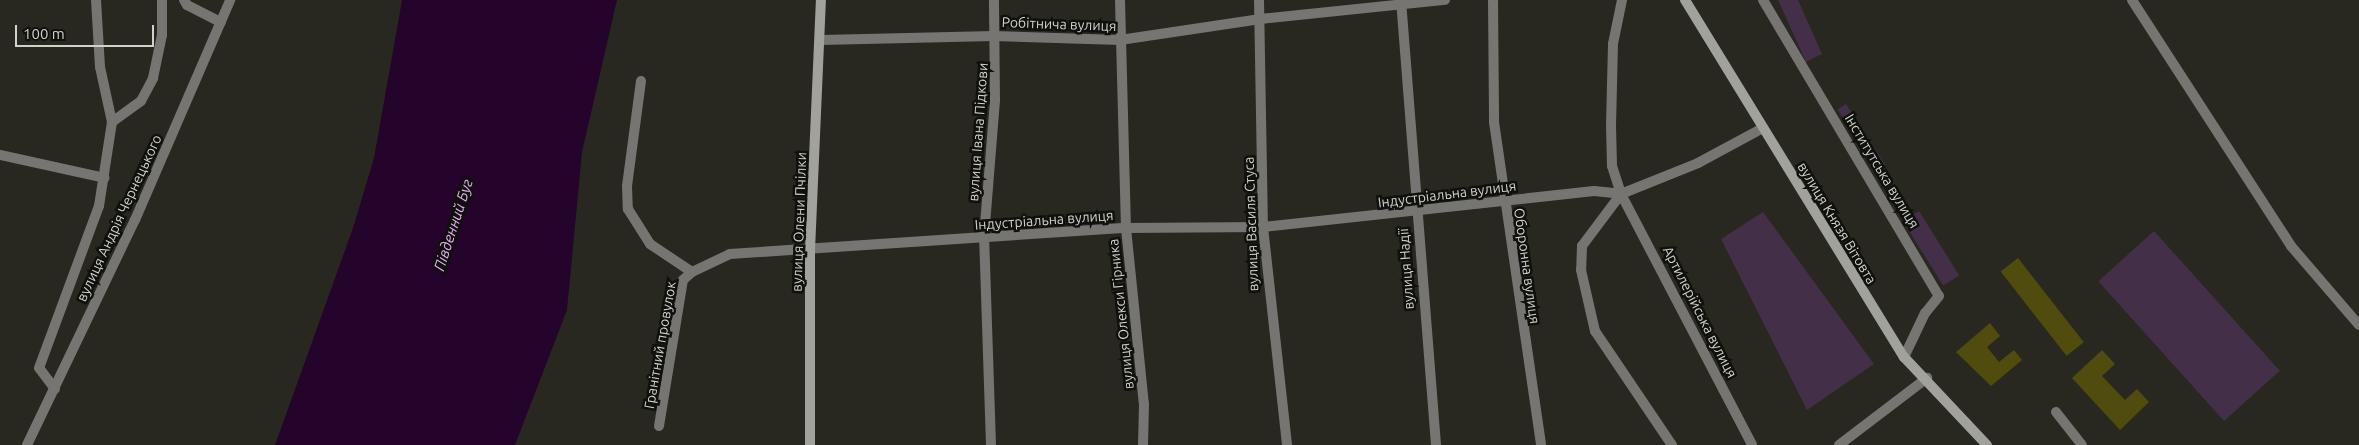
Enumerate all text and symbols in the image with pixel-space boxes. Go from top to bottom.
street label: Робітнича вулиця [1001,14,1117,34]
scale bar [18,15,156,47]
text: 100 m [23,25,65,42]
street label: вулиця Івана Підкови [965,62,991,202]
street label: Інститутська вулиця [1841,111,1923,231]
street label: вулиця Андрія Чернецького [73,132,165,304]
street label: вулиця Олени Пчілки [788,152,810,292]
street label: вулиця Василя Стуса [1240,156,1262,292]
street label: вулиця Князя Вітовта [1794,159,1880,287]
water label: Південний Буг [430,177,476,273]
street label: Індустріальна вулиця [1377,177,1517,211]
street label: Індустріальна вулиця [974,207,1114,233]
street label: Оборонна вулиця [1511,207,1543,325]
street label: вулиця Надії [1395,228,1417,310]
street label: вулиця Олекси Гірника [1105,238,1137,390]
street label: Артилерійська вулиця [1660,243,1740,381]
street label: Гранітний провулок [641,280,679,410]

